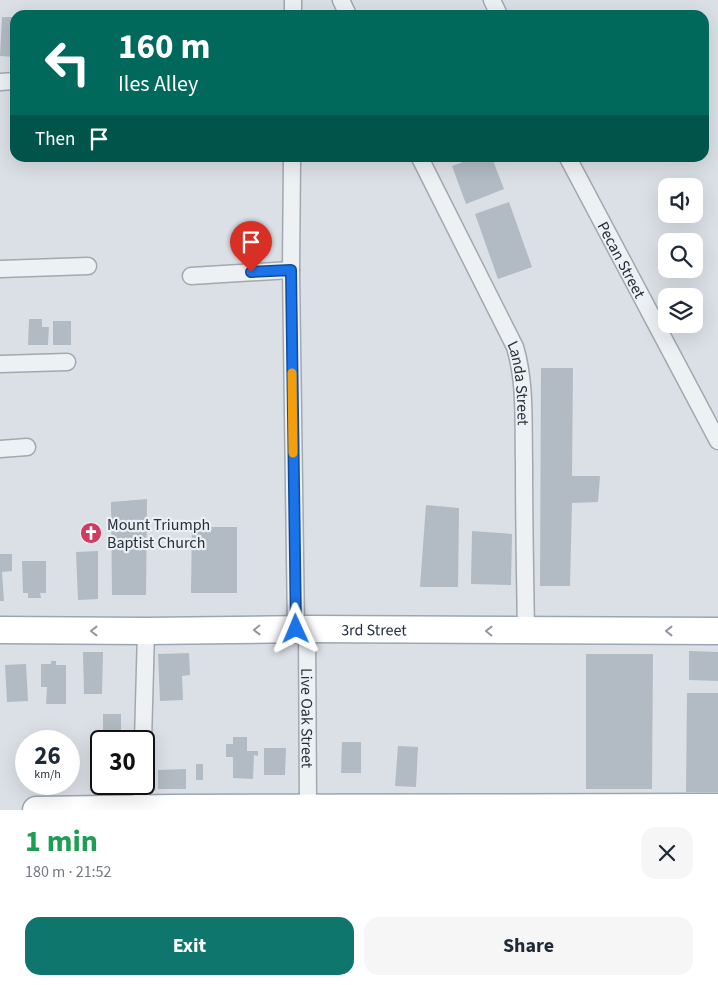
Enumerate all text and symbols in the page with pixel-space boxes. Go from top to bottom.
text: 160 m [118,22,210,72]
icon: left [35,30,100,95]
text: Iles Alley [118,68,198,100]
icon: arrive [85,125,113,153]
text: Then [35,126,75,153]
map controls [658,178,703,333]
button: sound [658,178,703,223]
street label: Pecan Street [592,218,651,303]
pin [230,221,272,272]
icon: arrive [237,228,265,256]
button: search [658,233,703,278]
button: layers [658,288,703,333]
street label: Landa Street [502,337,534,426]
place label: Mount Triumph Baptist Church [107,514,210,554]
church icon: Mount Triumph Baptist Church [79,521,103,545]
position arrow [269,602,321,654]
street label: 3rd Street [341,619,407,641]
one-way arrow [253,624,261,635]
one-way arrow [485,625,493,636]
one-way arrow [90,626,98,636]
one-way arrow [665,626,673,636]
street label: Live Oak Street [295,668,318,769]
speed limit sign: 30 [90,730,155,795]
text: 26 [34,738,61,774]
text: km/h [34,766,61,783]
text: 1 min [25,820,98,863]
button: close [641,827,693,879]
text: 180 m · 21:52 [25,861,112,883]
button: Exit [25,917,354,975]
button: Share [364,917,693,975]

